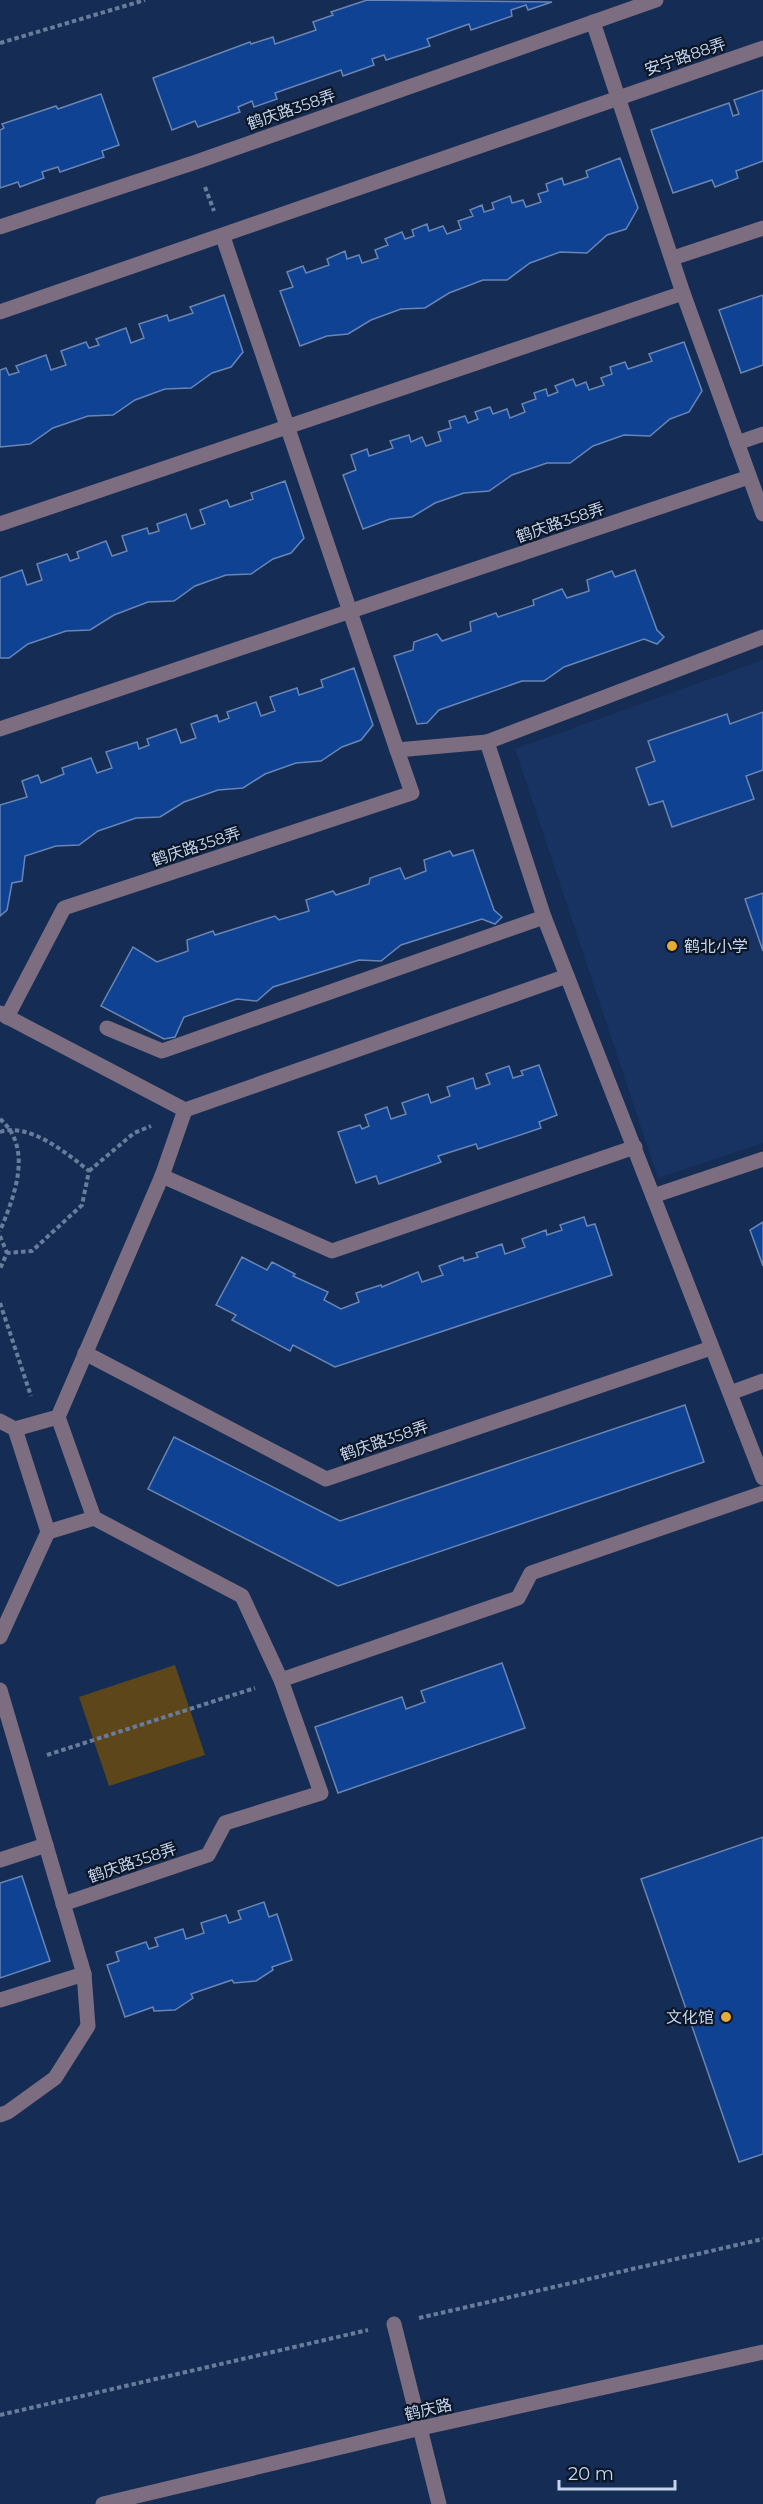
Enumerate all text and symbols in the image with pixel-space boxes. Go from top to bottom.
street label: 安宁路88弄 [642,34,728,79]
street label: 鹤庆路358弄 [245,85,338,133]
street label: 鹤庆路358弄 [514,498,607,546]
street label: 鹤庆路358弄 [149,823,243,870]
place label: 鹤北小学 [684,937,748,956]
marker: 鹤北小学 [665,939,679,953]
street label: 鹤庆路358弄 [338,1416,431,1464]
street label: 鹤庆路358弄 [86,1838,179,1886]
place label: 文化馆 [666,2008,714,2027]
marker: 文化馆 [719,2010,733,2024]
street label: 鹤庆路 [403,2395,454,2424]
scale bar [559,2453,674,2491]
text: 20 m [568,2463,614,2485]

